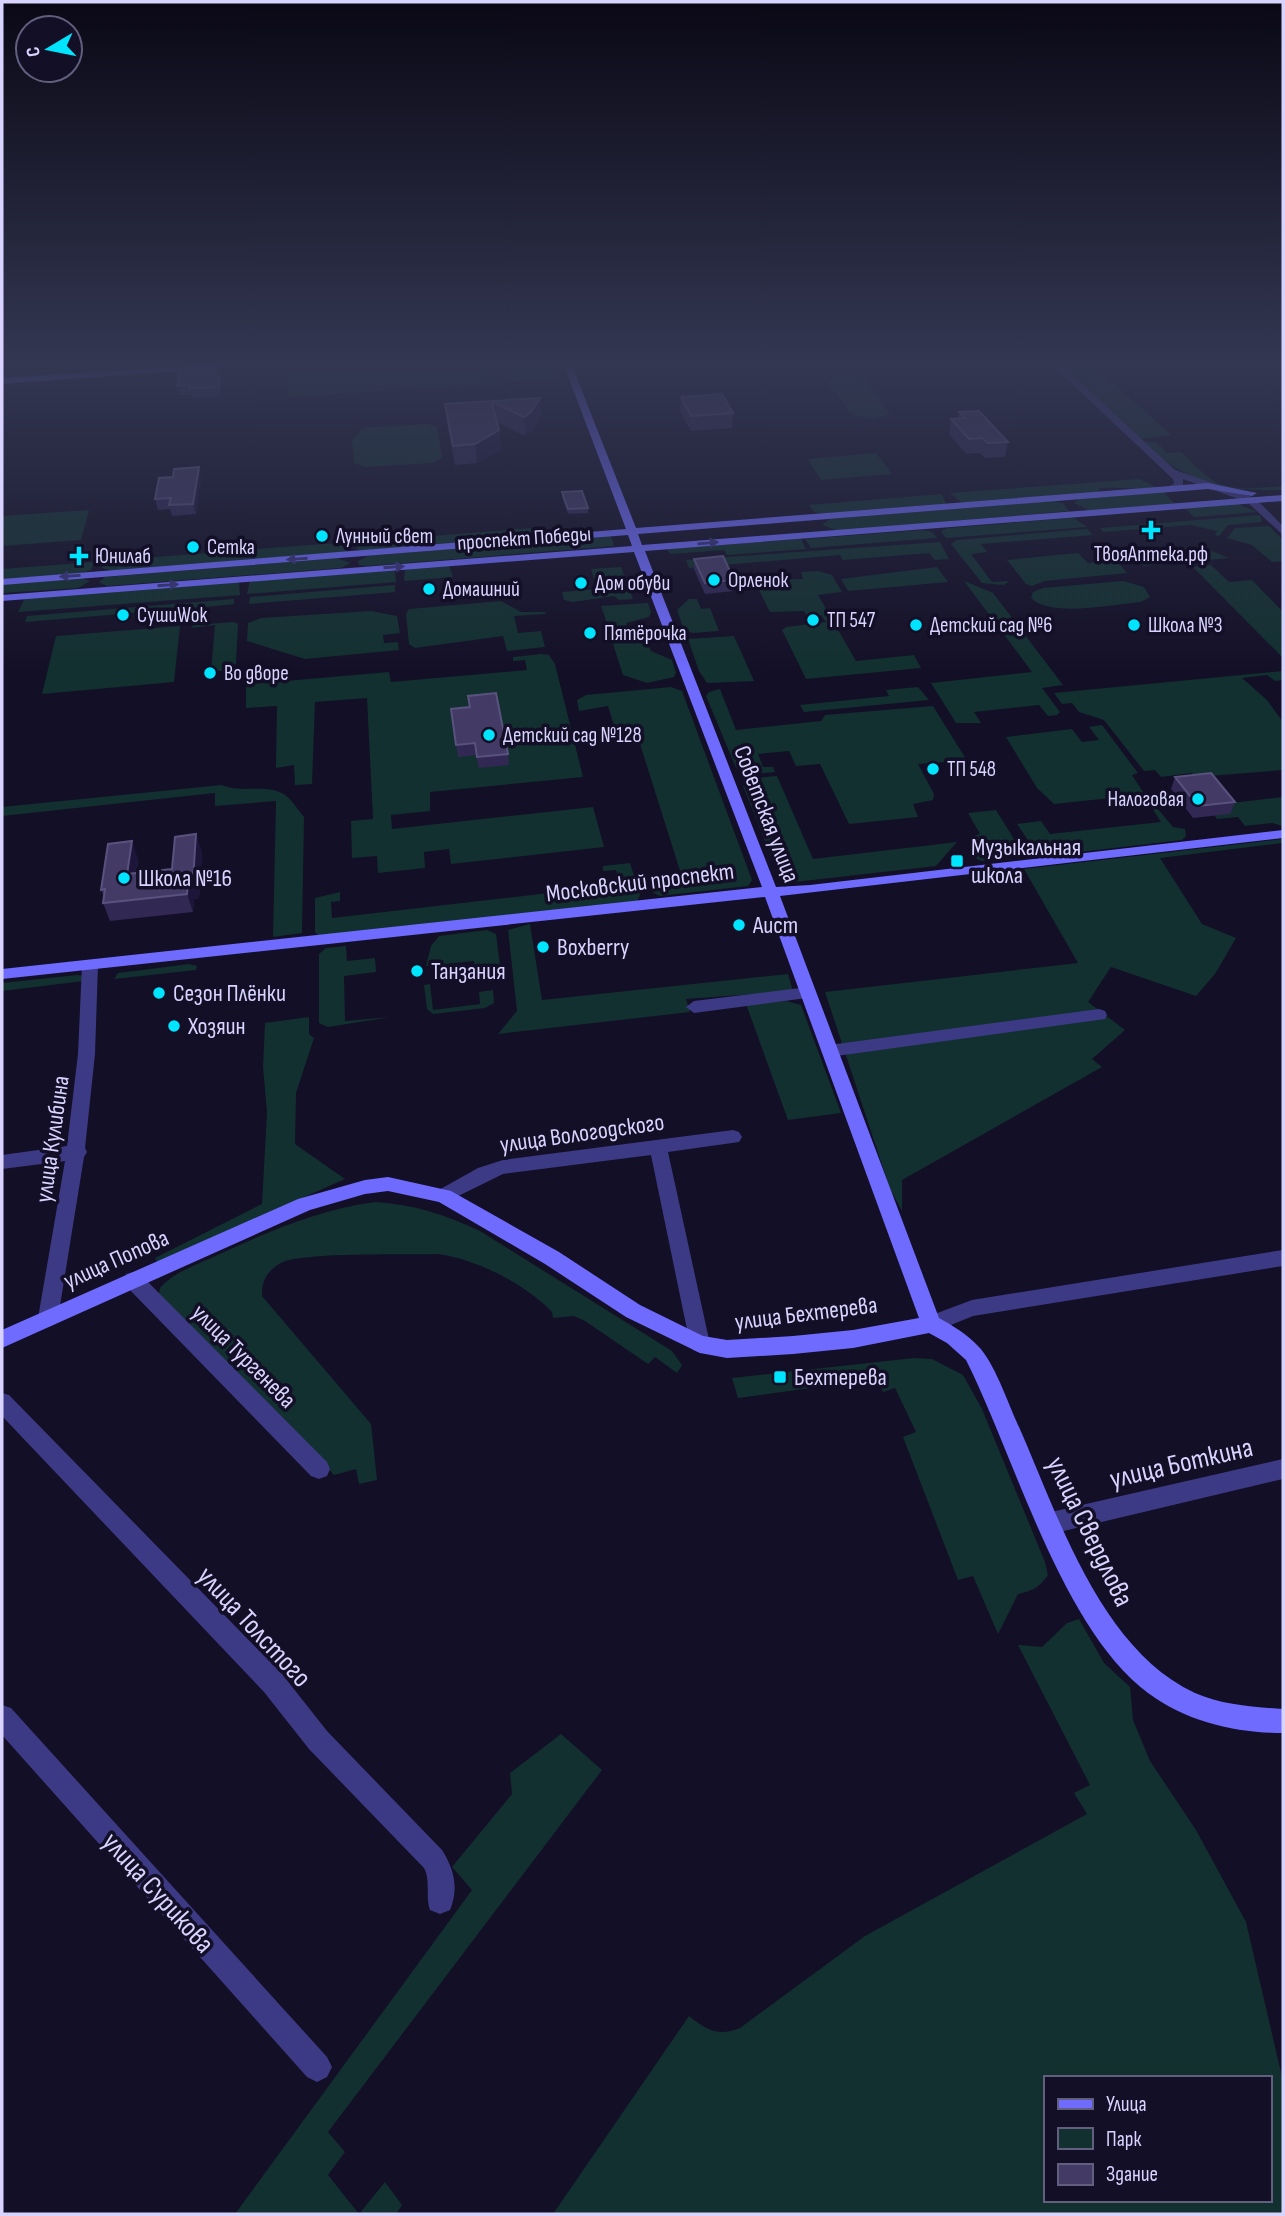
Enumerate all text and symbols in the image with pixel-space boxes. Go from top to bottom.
north arrow [14,14,84,84]
text: С [22,45,46,58]
street label: проспект Победы [456,521,592,556]
marker: ТвояАптека.рф [1143,522,1159,538]
place label: Лунный свет [335,524,433,549]
marker: Лунный свет [314,528,330,544]
place label: Сетка [207,535,255,560]
one-way arrow [697,537,719,548]
marker: Сетка [185,539,201,555]
place label: ТвояАптека.рф [1094,542,1208,567]
place label: Юнилаб [95,544,151,569]
marker: Юнилаб [69,546,89,566]
one-way arrow [286,554,308,565]
one-way arrow [384,562,406,573]
place label: Орленок [728,568,788,593]
one-way arrow [59,571,81,582]
place label: Дом обуви [595,571,670,596]
marker: Орленок [706,572,722,588]
marker: Дом обуви [573,575,589,591]
place label: Домашний [443,577,520,602]
one-way arrow [157,579,179,590]
marker: Домашний [421,581,437,597]
place label: СушиWok [137,603,207,628]
marker: СушиWok [115,607,131,623]
place label: ТП 547 [827,608,876,633]
marker: ТП 547 [805,612,821,628]
place label: Детский сад №6 [930,613,1052,638]
place label: Школа №3 [1148,613,1223,638]
marker: Детский сад №6 [908,617,924,633]
marker: Школа №3 [1126,617,1142,633]
place label: Пятёрочка [604,621,687,646]
marker: Пятёрочка [582,625,598,641]
place label: Во дворе [224,661,289,686]
marker: Во дворе [202,665,218,681]
place label: Детский сад №128 [503,723,642,748]
marker: Детский сад №128 [481,727,497,743]
street label: Советская улица [727,742,806,887]
place label: ТП 548 [947,757,996,782]
marker: ТП 548 [925,761,941,777]
place label: Налоговая [1108,787,1184,812]
marker: Налоговая [1190,791,1206,807]
place label: Музыкальная школа [971,833,1081,890]
marker: Музыкальная школа [949,853,965,869]
street label: Московский проспект [544,857,736,908]
place label: Школа №16 [138,864,232,893]
marker: Школа №16 [116,870,132,886]
place label: Аист [752,911,798,940]
marker: Аист [731,917,747,933]
place label: Boxberry [557,933,629,962]
marker: Boxberry [535,939,551,955]
place label: Танзания [431,957,506,986]
marker: Танзания [409,963,425,979]
place label: Сезон Плёнки [173,979,286,1008]
marker: Сезон Плёнки [151,985,167,1001]
place label: Хозяин [187,1012,246,1041]
marker: Хозяин [166,1018,182,1034]
street label: улица Кулибина [29,1074,76,1204]
street label: улица Вологодского [498,1108,666,1159]
street label: улица Попова [59,1223,173,1296]
street label: улица Бехтерева [733,1290,879,1337]
street label: улица Тургенева [185,1298,302,1415]
place label: Бехтерева [794,1363,887,1392]
marker: Бехтерева [772,1369,788,1385]
street label: улица Боткина [1107,1431,1256,1496]
street label: улица Свердлова [1039,1451,1140,1612]
street label: улица Толстого [190,1560,318,1694]
street label: улица Сурикова [95,1826,221,1960]
legend [1044,2076,1271,2202]
text: Улица [1106,2092,1147,2117]
text: Парк [1106,2127,1141,2152]
text: Здание [1106,2162,1158,2187]

